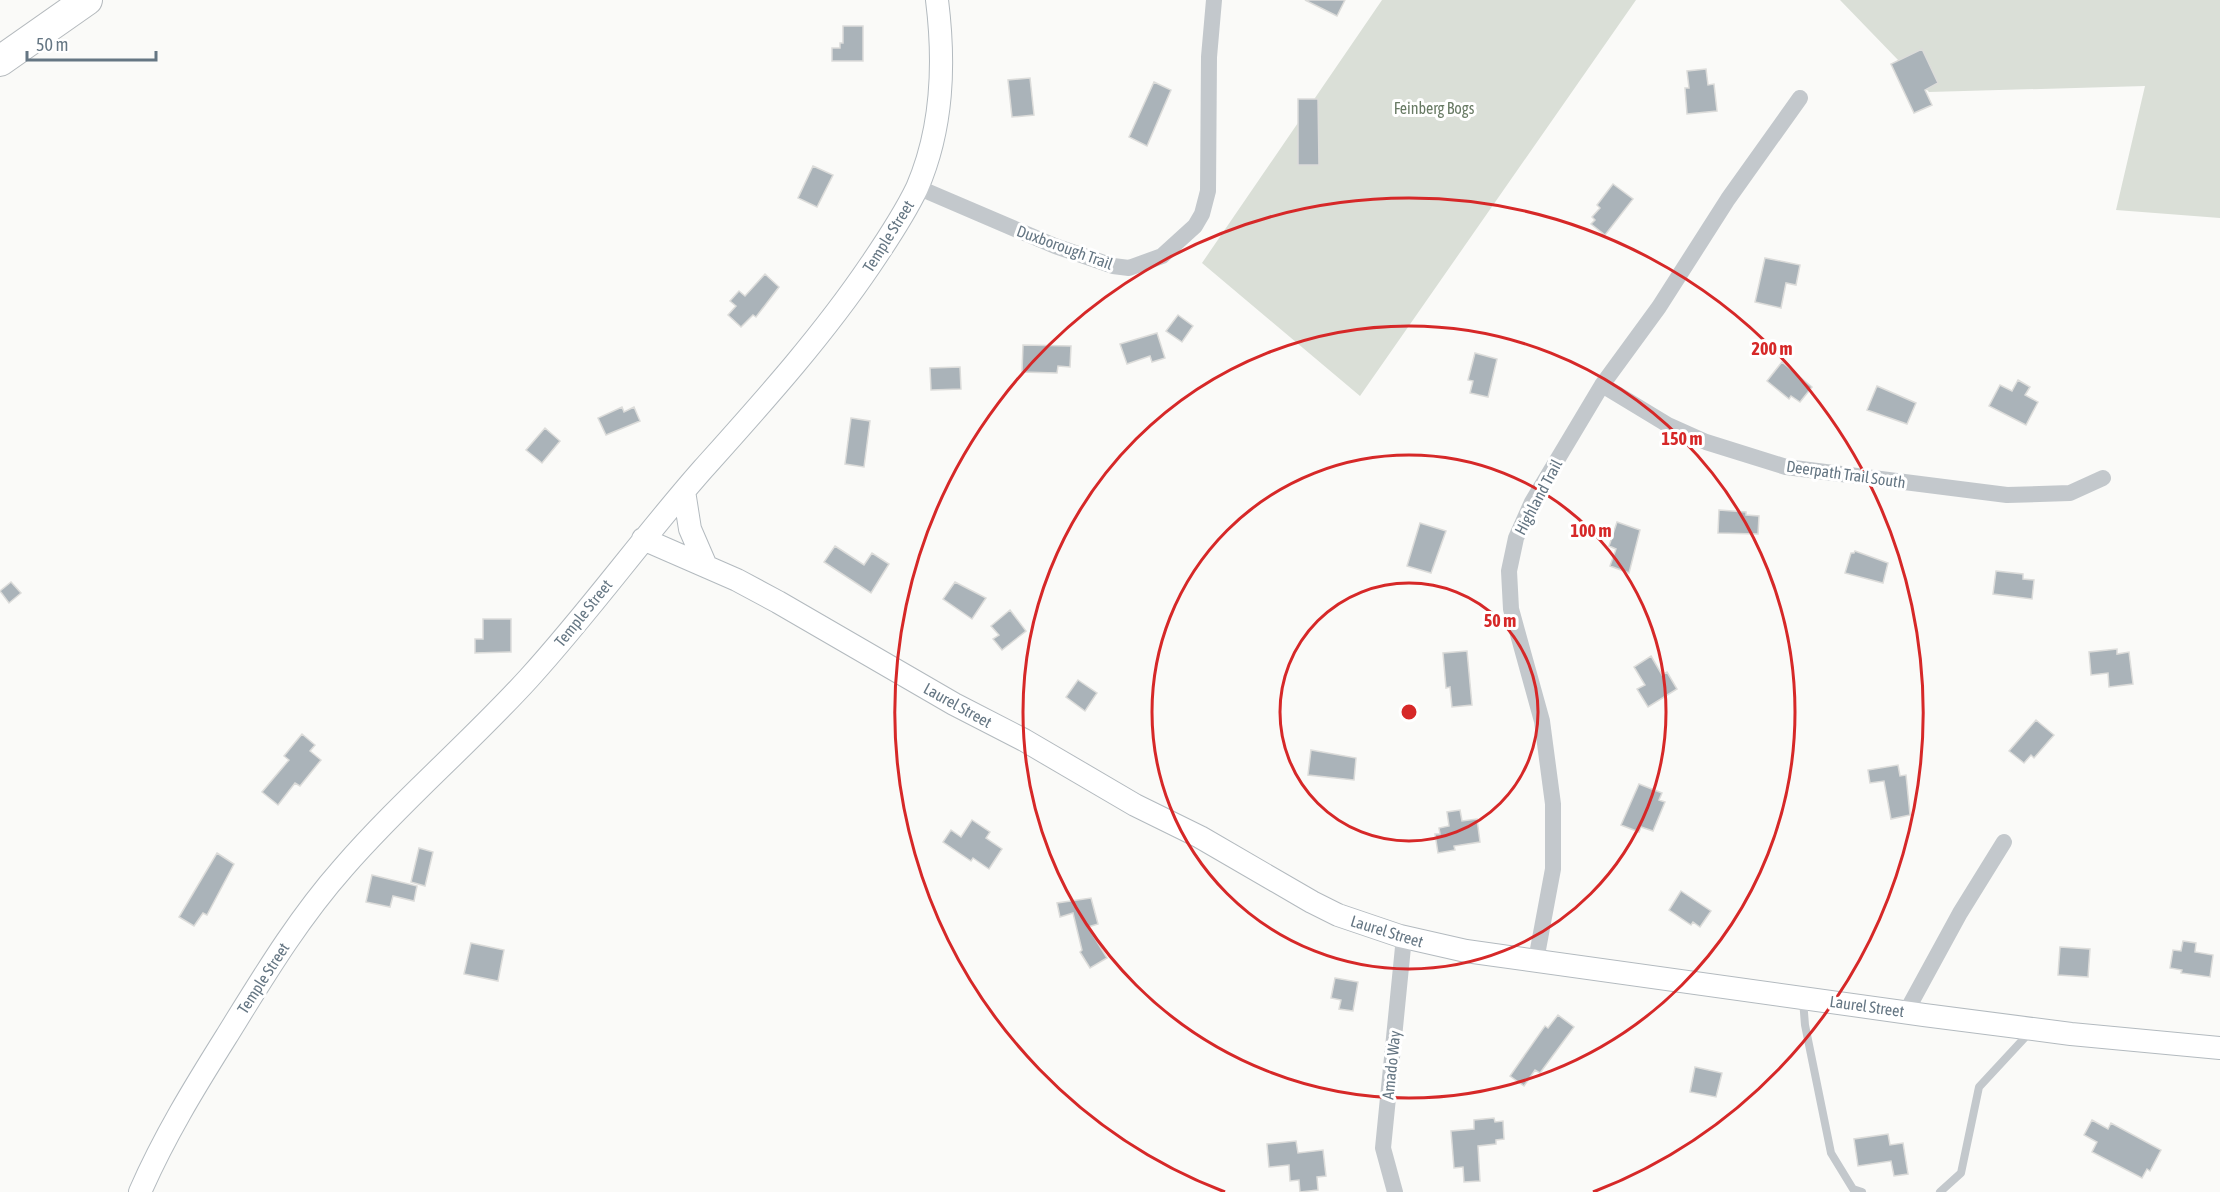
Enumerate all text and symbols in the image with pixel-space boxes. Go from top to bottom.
scale bar [27,24,156,62]
text: 50 m [36,34,68,55]
park label: Feinberg Bogs [1394,99,1475,118]
street label: Temple Street [859,197,918,276]
street label: Duxborough Trail [1014,221,1116,274]
text: 200 m [1752,338,1792,359]
text: 150 m [1662,428,1702,449]
street label: Highland Trail [1511,456,1567,538]
street label: Deerpath Trail South [1785,457,1907,492]
text: 100 m [1571,520,1611,541]
street label: Temple Street [550,576,617,651]
text: 50 m [1484,610,1516,631]
street label: Laurel Street [921,679,995,731]
centre of rings [1399,702,1419,722]
street label: Laurel Street [1349,911,1426,951]
street label: Temple Street [233,939,294,1017]
street label: Laurel Street [1829,992,1906,1020]
street label: Amado Way [1378,1029,1405,1100]

